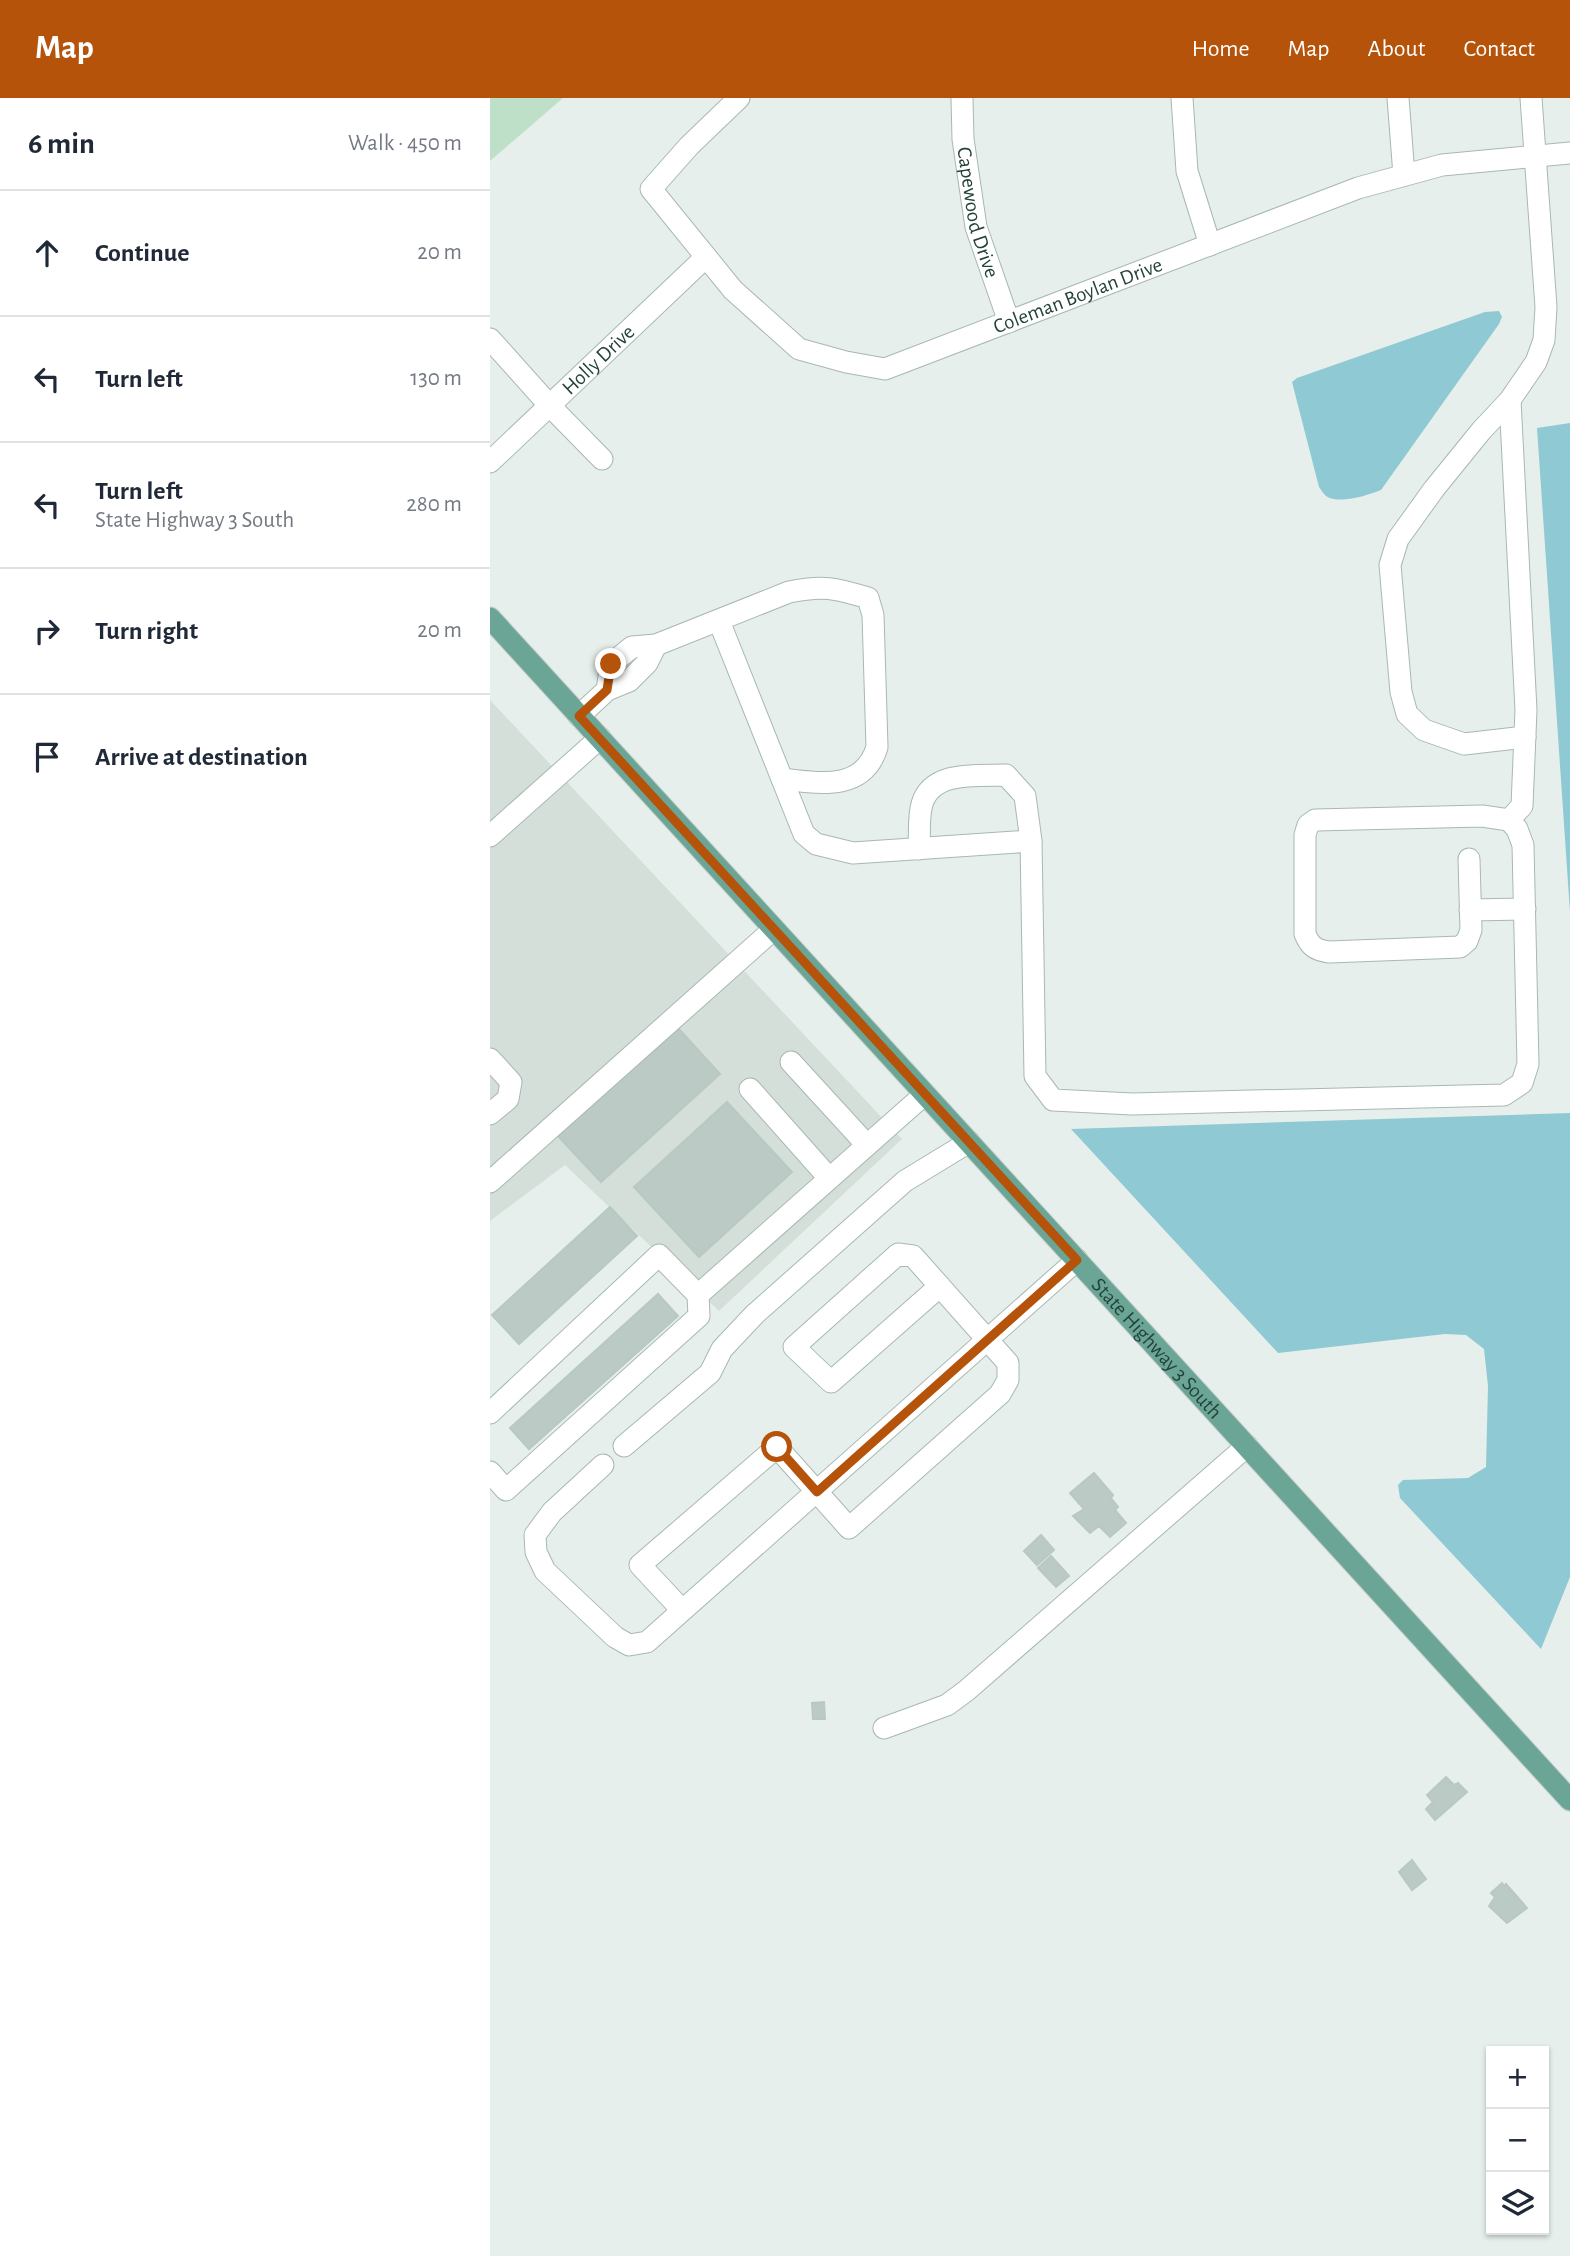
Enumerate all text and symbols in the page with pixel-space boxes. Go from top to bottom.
text: Map [35,32,94,65]
text: Home [1192,37,1250,61]
text: Map [1288,37,1330,61]
text: About [1368,37,1425,61]
text: Contact [1463,37,1535,61]
text: 6 min [28,129,95,159]
text: Walk · 450 m [348,132,462,155]
street label: Capewood Drive [953,146,1003,281]
icon: ahead [28,234,66,272]
text: Continue [95,240,190,266]
text: 20 m [417,241,462,264]
street label: Coleman Boylan Drive [990,254,1165,338]
street label: Holly Drive [558,321,639,399]
icon: left [28,360,66,398]
text: Turn left [95,366,183,392]
text: 130 m [410,367,462,390]
text: Turn left [95,478,183,504]
icon: left [28,486,66,524]
text: 280 m [406,493,462,516]
text: State Highway 3 South [95,509,294,532]
icon: right [28,612,66,650]
text: Turn right [95,618,198,644]
text: 20 m [417,619,462,642]
route end [595,648,626,679]
icon: arrive [28,738,66,776]
text: Arrive at destination [95,744,308,770]
street label: State Highway 3 South [1088,1274,1226,1423]
route start [761,1431,792,1462]
map controls [1486,2046,1549,2235]
button: + [1486,2046,1549,2109]
button: − [1486,2109,1549,2172]
button: layers [1486,2172,1549,2235]

